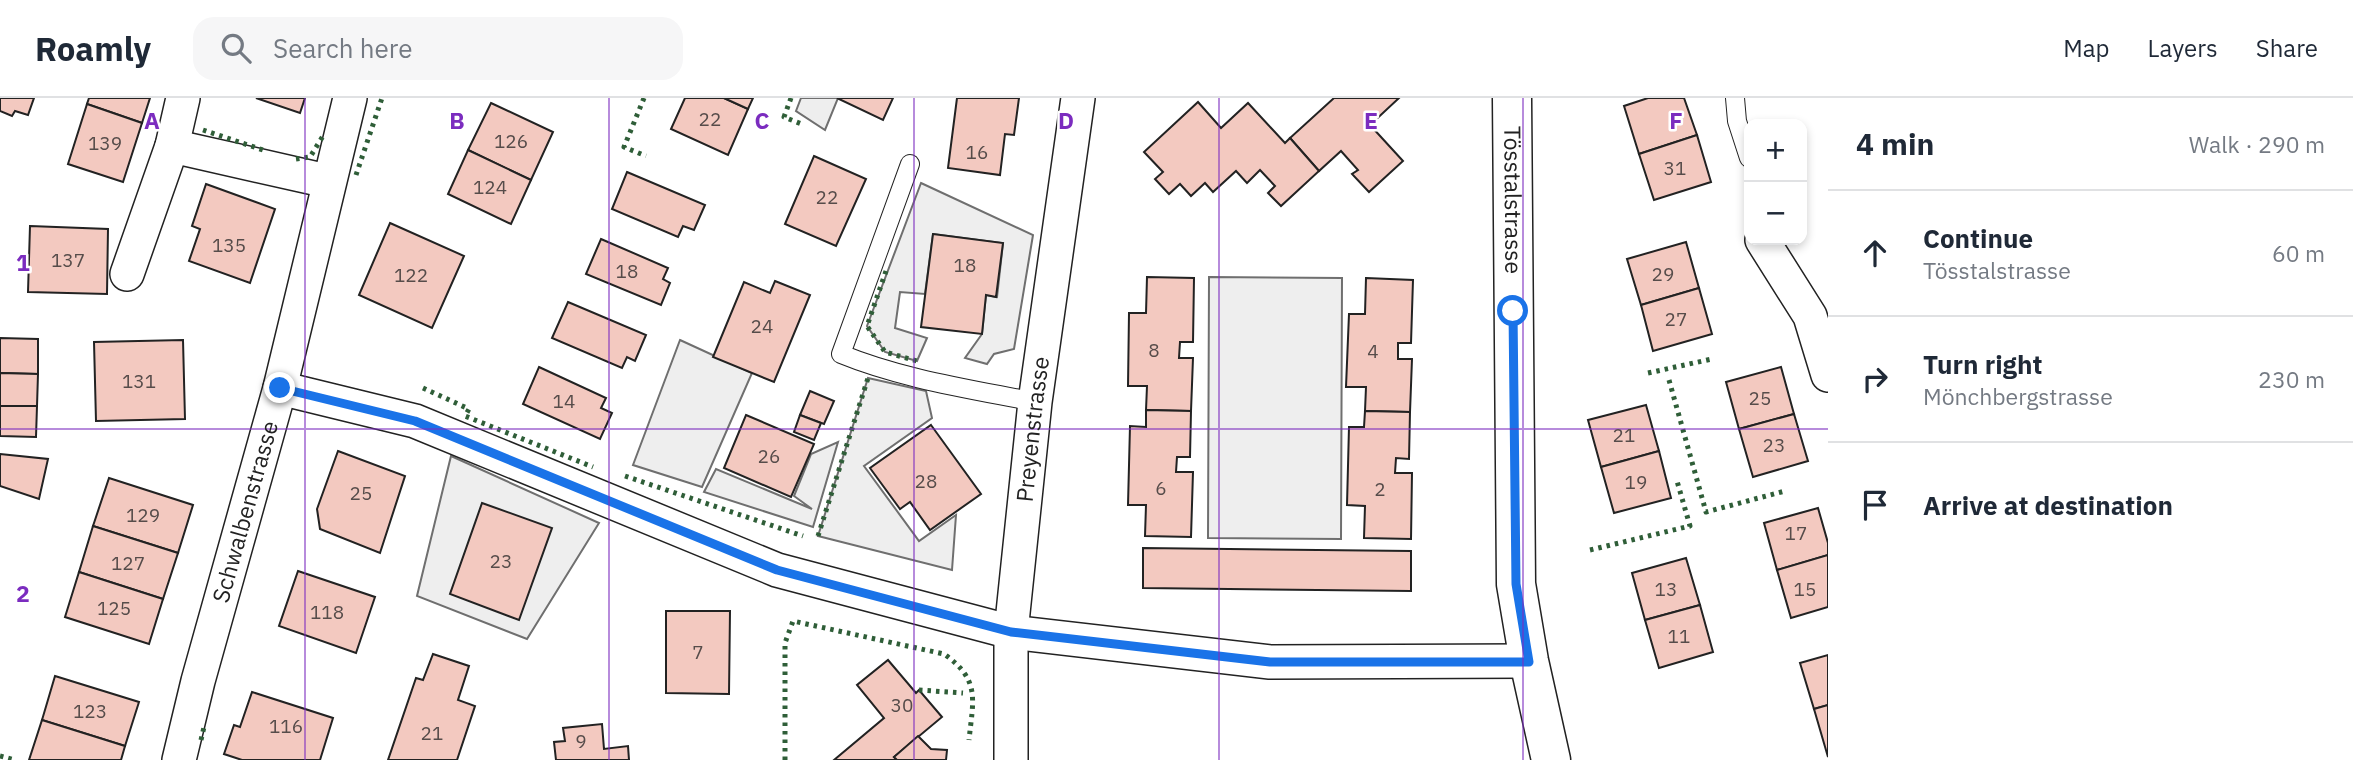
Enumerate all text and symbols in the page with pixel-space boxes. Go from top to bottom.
search box [193,17,683,80]
text: Roamly [35,27,151,70]
icon: search [217,29,255,67]
text: Search here [273,31,412,65]
text: Map [2063,32,2110,64]
text: Layers [2148,32,2218,64]
text: Share [2256,32,2318,64]
text: A [144,105,160,135]
text: B [449,105,465,135]
text: C [755,105,770,135]
text: D [1058,105,1074,135]
text: E [1364,105,1378,135]
text: F [1669,105,1683,135]
house number: 22 [699,107,721,131]
map controls [1744,119,1807,245]
button: + [1744,119,1807,182]
text: 4 min [1856,124,1934,163]
street label: Tösstalstrasse [1498,126,1529,274]
house number: 126 [494,129,528,153]
text: Walk · 290 m [2189,129,2325,159]
house number: 139 [88,131,122,155]
house number: 16 [966,140,988,164]
house number: 31 [1664,156,1686,180]
house number: 124 [473,175,507,199]
button: − [1744,182,1807,245]
house number: 22 [816,185,838,209]
text: Continue [1923,221,2033,255]
house number: 135 [212,233,246,257]
icon: ahead [1856,234,1894,272]
text: 60 m [2272,238,2325,268]
text: 1 [16,247,30,277]
house number: 137 [51,248,85,272]
house number: 18 [954,253,976,277]
text: Tösstalstrasse [1923,255,2071,285]
house number: 18 [616,259,638,283]
house number: 29 [1652,262,1674,286]
house number: 122 [394,263,428,287]
route start [1497,295,1528,326]
house number: 27 [1665,307,1687,331]
house number: 24 [751,314,773,338]
house number: 8 [1148,338,1160,362]
house number: 4 [1367,339,1379,363]
text: Turn right [1923,347,2042,381]
street label: Preyenstrasse [1009,354,1055,503]
icon: right [1856,360,1894,398]
text: 230 m [2258,364,2325,394]
house number: 131 [122,369,156,393]
route end [264,372,295,403]
text: Mönchbergstrasse [1923,381,2113,411]
house number: 25 [1749,386,1771,410]
house number: 14 [553,389,575,413]
street label: Schwalbenstrasse [205,417,284,606]
house number: 21 [1613,423,1635,447]
house number: 23 [1763,433,1785,457]
house number: 26 [758,444,780,468]
house number: 28 [915,469,937,493]
house number: 19 [1625,470,1647,494]
house number: 6 [1155,476,1167,500]
house number: 2 [1374,477,1386,501]
house number: 25 [350,481,372,505]
icon: arrive [1856,486,1894,524]
text: Arrive at destination [1923,488,2173,522]
house number: 129 [126,503,160,527]
house number: 17 [1785,521,1807,545]
house number: 23 [490,549,512,573]
house number: 127 [111,551,145,575]
house number: 13 [1655,577,1677,601]
house number: 15 [1794,577,1816,601]
text: 2 [16,578,30,608]
house number: 125 [97,596,131,620]
house number: 118 [310,600,344,624]
house number: 11 [1668,624,1690,648]
house number: 7 [692,640,704,664]
house number: 30 [891,693,913,717]
house number: 123 [73,699,107,723]
house number: 116 [269,714,303,738]
house number: 21 [421,721,443,745]
house number: 9 [575,729,587,753]

